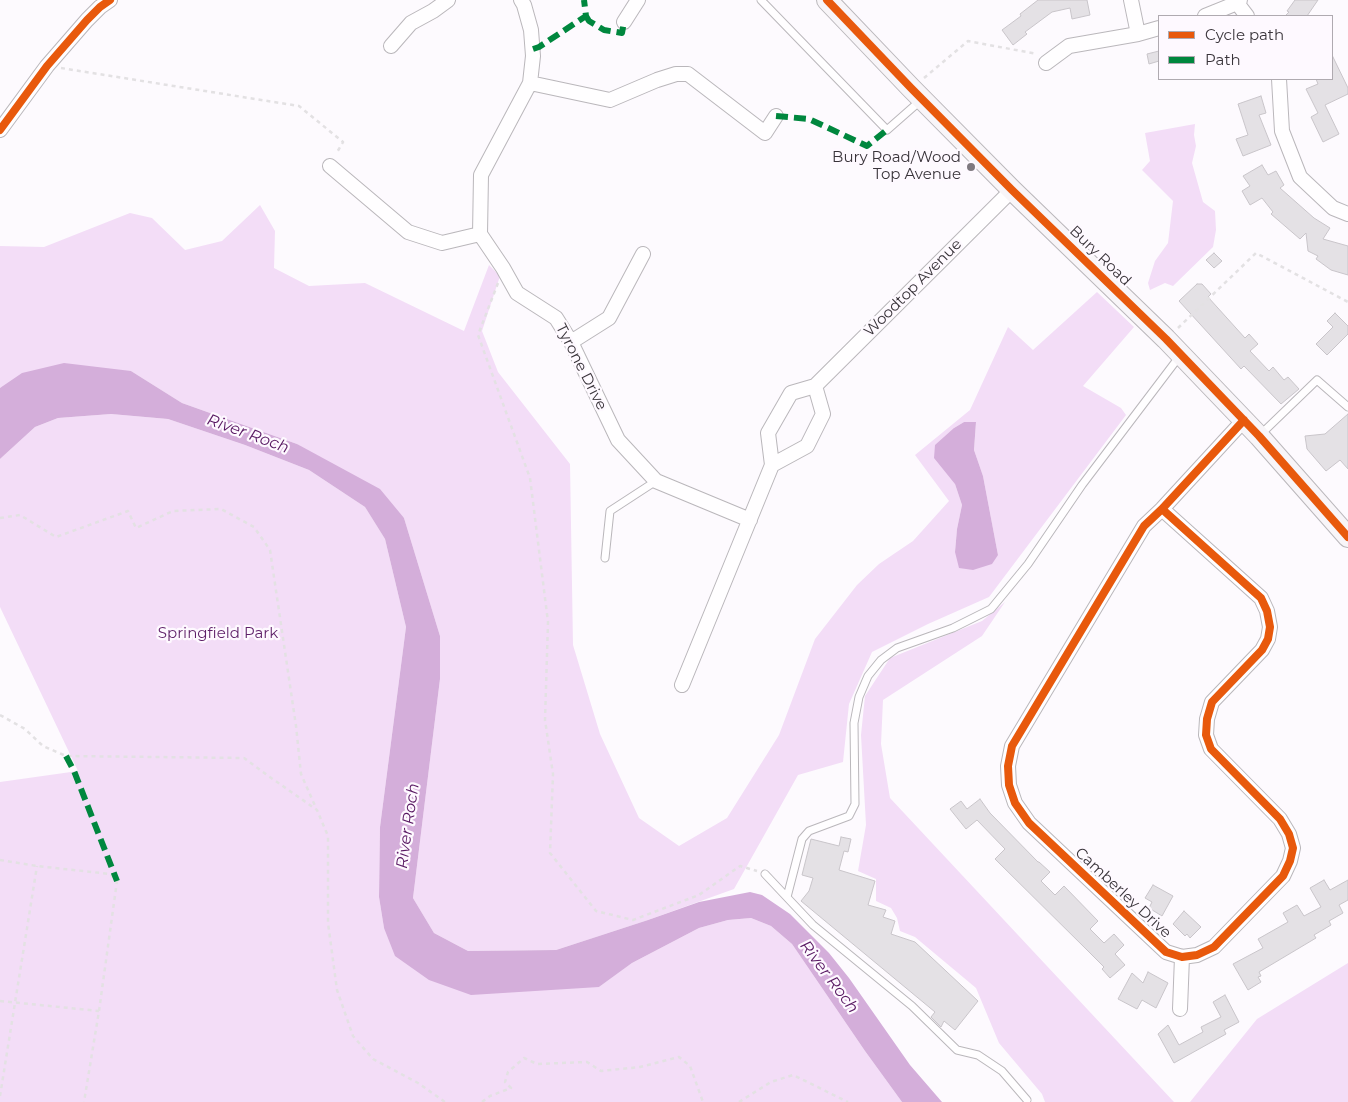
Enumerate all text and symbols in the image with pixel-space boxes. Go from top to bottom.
legend [1158,15,1333,80]
text: Cycle path [1205,25,1284,44]
text: Path [1205,50,1241,69]
place label: Bury Road/Wood Top Avenue [832,149,961,184]
marker: Bury Road/Wood Top Avenue [965,161,977,173]
street label: Bury Road [1065,222,1135,290]
street label: Woodtop Avenue [860,235,966,341]
street label: Tyrone Drive [552,321,610,413]
water label: River Roch [204,410,292,458]
park label: Springfield Park [158,625,278,643]
water label: River Roch [393,782,423,870]
street label: Camberley Drive [1071,844,1175,942]
water label: River Roch [795,937,863,1017]

